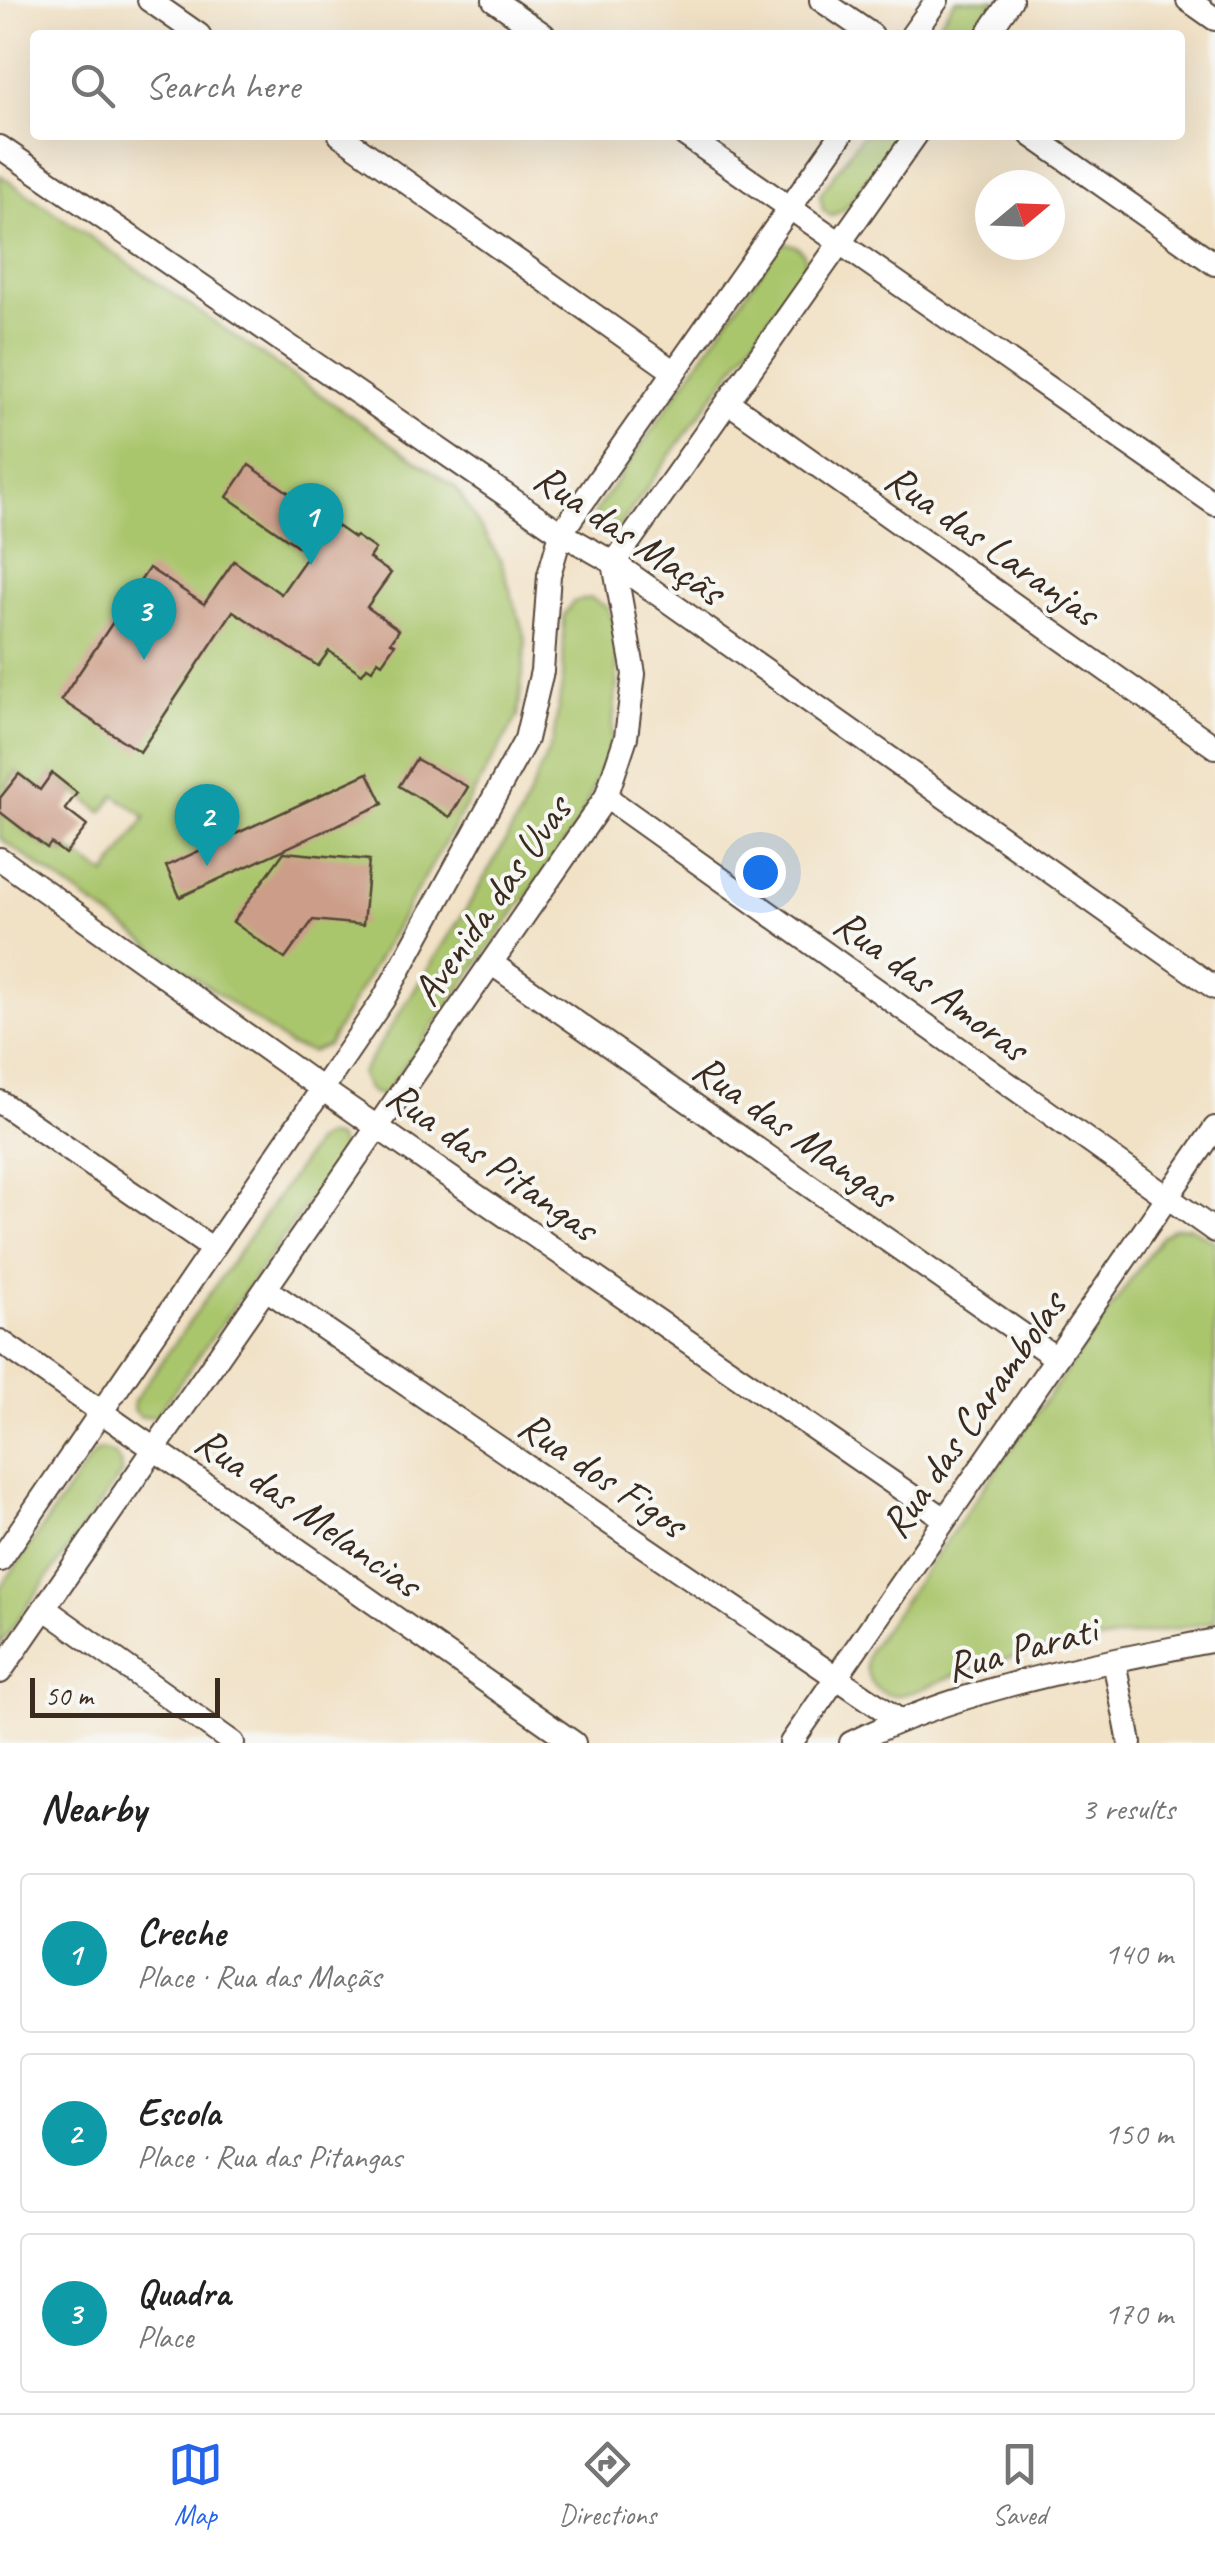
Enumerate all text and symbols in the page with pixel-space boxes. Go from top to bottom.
search box [30,30,1185,140]
icon: search [65,58,120,113]
text: Search here [145,62,300,109]
north arrow [975,170,1065,260]
street label: Rua das Maçãs [524,451,737,619]
street label: Rua das Laranjas [875,452,1112,641]
pin: 1 [278,482,344,565]
pin: 3 [112,578,176,660]
street label: Avenida das Uvas [400,783,585,1016]
pin: 2 [174,784,240,866]
your location [735,847,786,898]
street label: Rua das Amoras [823,897,1042,1076]
street label: Rua das Mangas [682,1042,909,1223]
street label: Rua das Pitangas [376,1069,611,1256]
street label: Rua das Carambolas [869,1278,1080,1548]
street label: Rua dos Figos [508,1399,699,1552]
street label: Rua das Melancias [185,1415,434,1612]
street label: Rua Parati [940,1602,1107,1694]
scale bar [30,1673,220,1718]
text: 50 m [45,1678,93,1713]
text: Nearby [40,1782,146,1835]
text: 3 results [1081,1788,1175,1829]
text: Creche [137,1909,225,1956]
text: 1 [67,1933,82,1974]
text: 140 m [1104,1933,1173,1974]
text: Place · Rua das Maçãs [137,1956,381,1997]
text: Escola [137,2089,220,2136]
text: 2 [67,2113,82,2154]
text: 150 m [1104,2113,1173,2154]
text: Place · Rua das Pitangas [137,2136,402,2177]
text: Quadra [137,2269,230,2316]
text: 3 [67,2293,82,2334]
text: 170 m [1104,2293,1173,2334]
text: Place [137,2316,193,2357]
tab: Map [168,2437,223,2532]
tab: Directions [559,2437,656,2532]
tab: Saved [992,2437,1047,2532]

